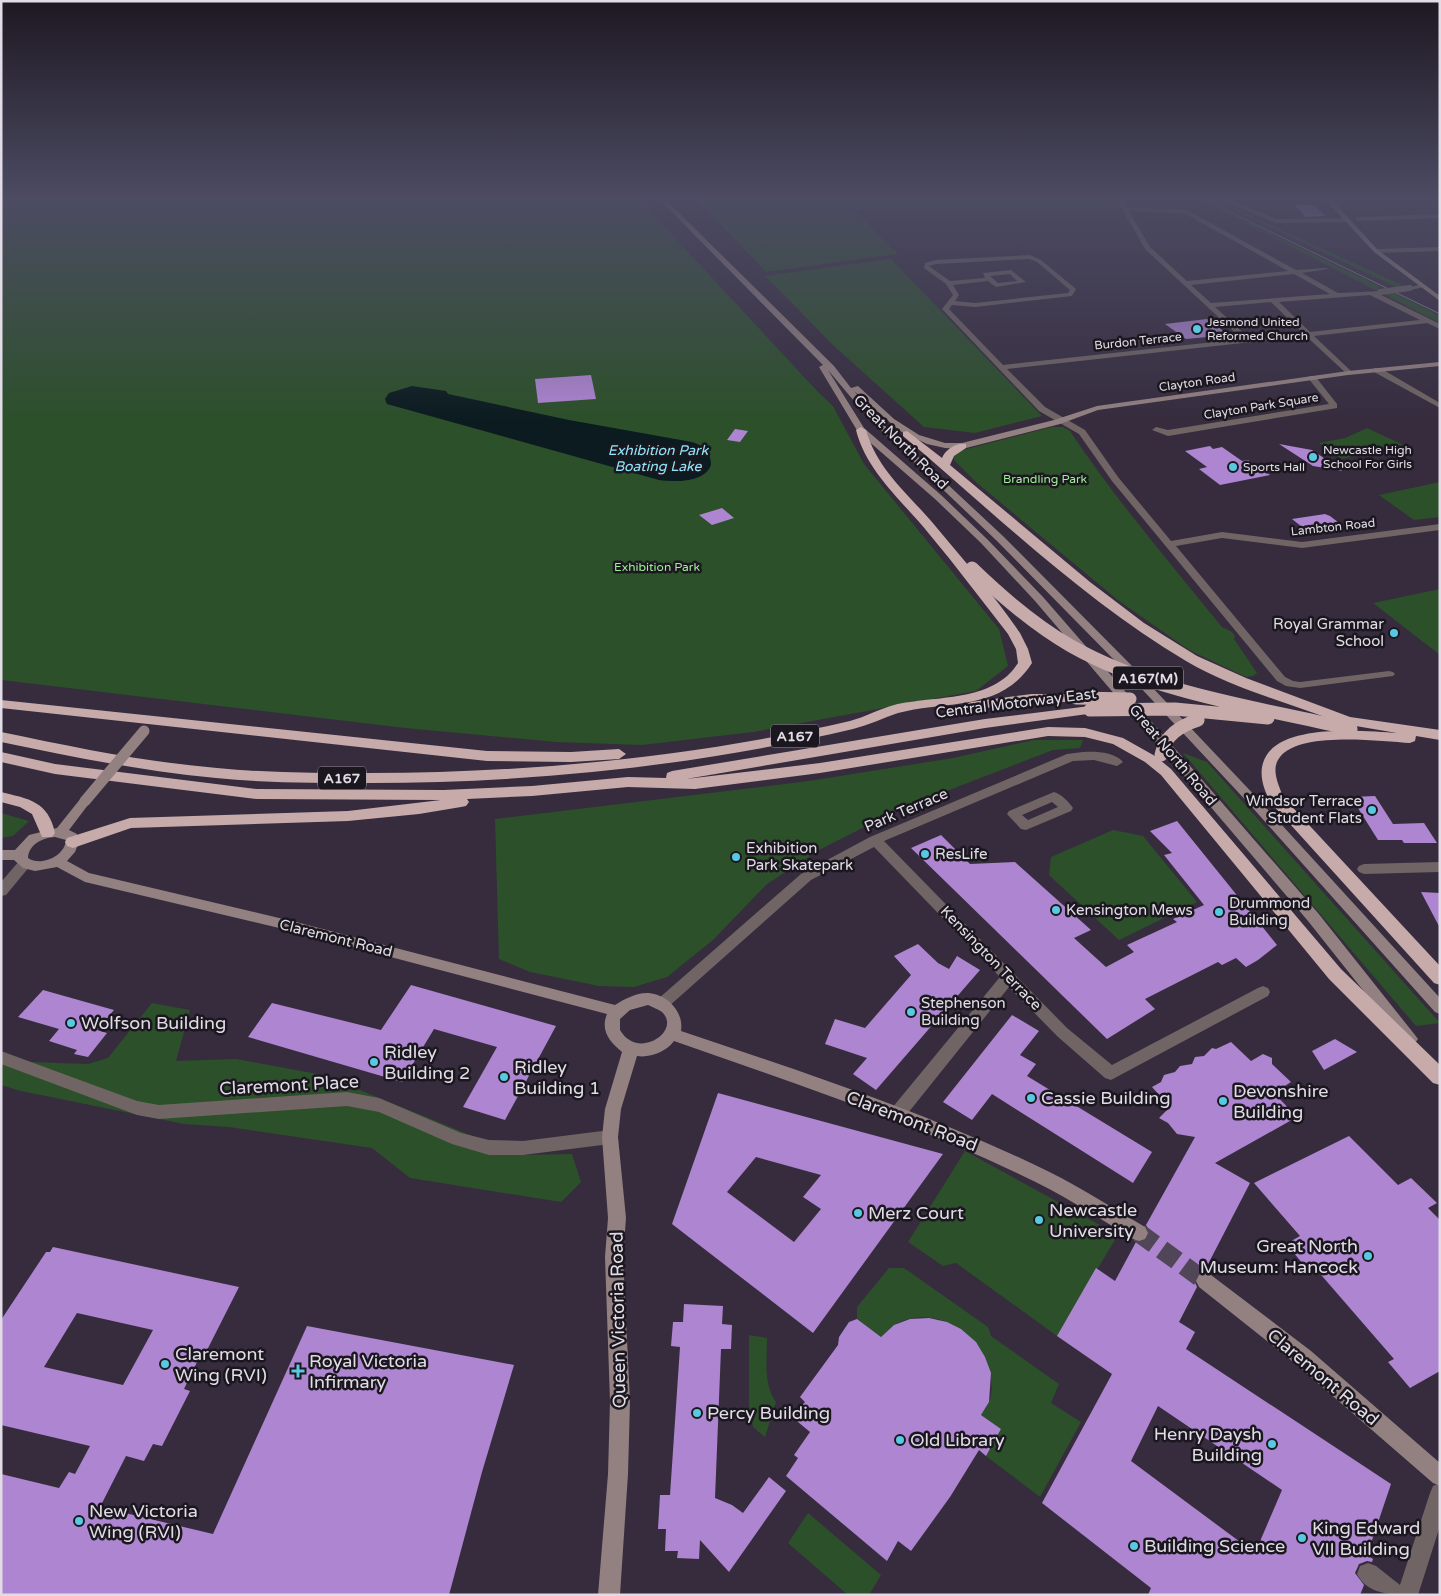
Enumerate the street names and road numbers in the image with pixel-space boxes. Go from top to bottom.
street label: Burdon Terrace [1094,329,1183,353]
street label: Clayton Road [1158,370,1236,394]
street label: Clayton Park Square [1203,390,1320,422]
street label: Great North Road [850,391,952,493]
street label: Lambton Road [1290,516,1376,538]
road number: A167(M) [1113,666,1183,690]
street label: Central Motorway East [935,684,1098,722]
street label: Great North Road [1125,701,1221,809]
road number: A167 [771,724,819,748]
road number: A167 [318,766,366,790]
street label: Park Terrace [862,784,950,836]
street label: Kensington Terrace [937,902,1045,1014]
street label: Claremont Road [278,915,394,961]
street label: Claremont Place [219,1070,359,1100]
street label: Claremont Road [843,1086,981,1156]
street label: Queen Victoria Road [605,1231,631,1409]
street label: Claremont Road [1263,1324,1383,1430]

